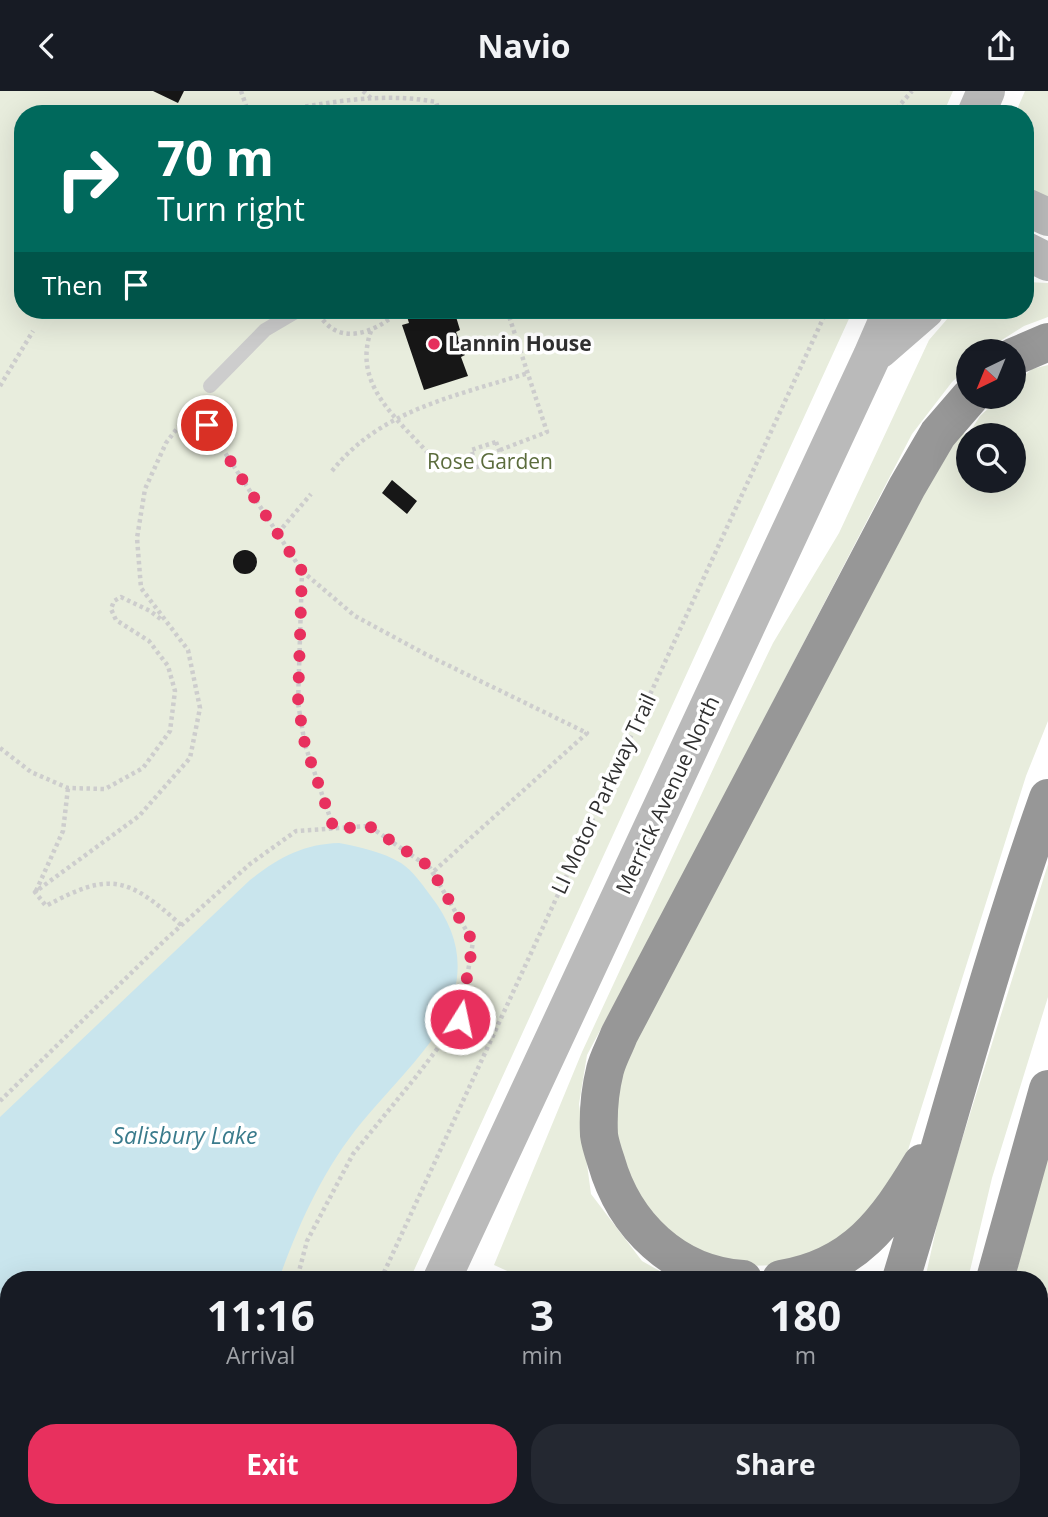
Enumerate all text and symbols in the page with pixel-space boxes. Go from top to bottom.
text: Navio [477,24,571,67]
icon: back [28,27,66,65]
icon: share [982,27,1020,65]
text: 70 m [157,124,274,190]
icon: right [42,133,133,224]
text: Turn right [157,187,305,230]
icon: arrive [117,266,155,304]
text: Then [42,267,103,303]
place label: Lannin House [448,329,592,357]
marker: Lannin House [426,336,442,352]
north arrow [956,339,1026,409]
map controls [956,339,1026,493]
pin [177,395,237,455]
icon: arrive [188,406,226,444]
button: search [956,423,1026,493]
park label: Rose Garden [427,447,553,475]
street label: LI Motor Parkway Trail [544,689,662,898]
street label: Merrick Avenue North [609,691,725,898]
position arrow [423,982,497,1056]
water label: Salisbury Lake [112,1119,258,1151]
text: 11:16 [207,1286,315,1343]
text: 3 [530,1286,554,1343]
text: 180 [769,1286,841,1343]
text: Arrival [226,1339,295,1371]
text: min [521,1339,563,1371]
text: m [795,1339,816,1371]
button: Exit [28,1424,517,1504]
button: Share [531,1424,1020,1504]

